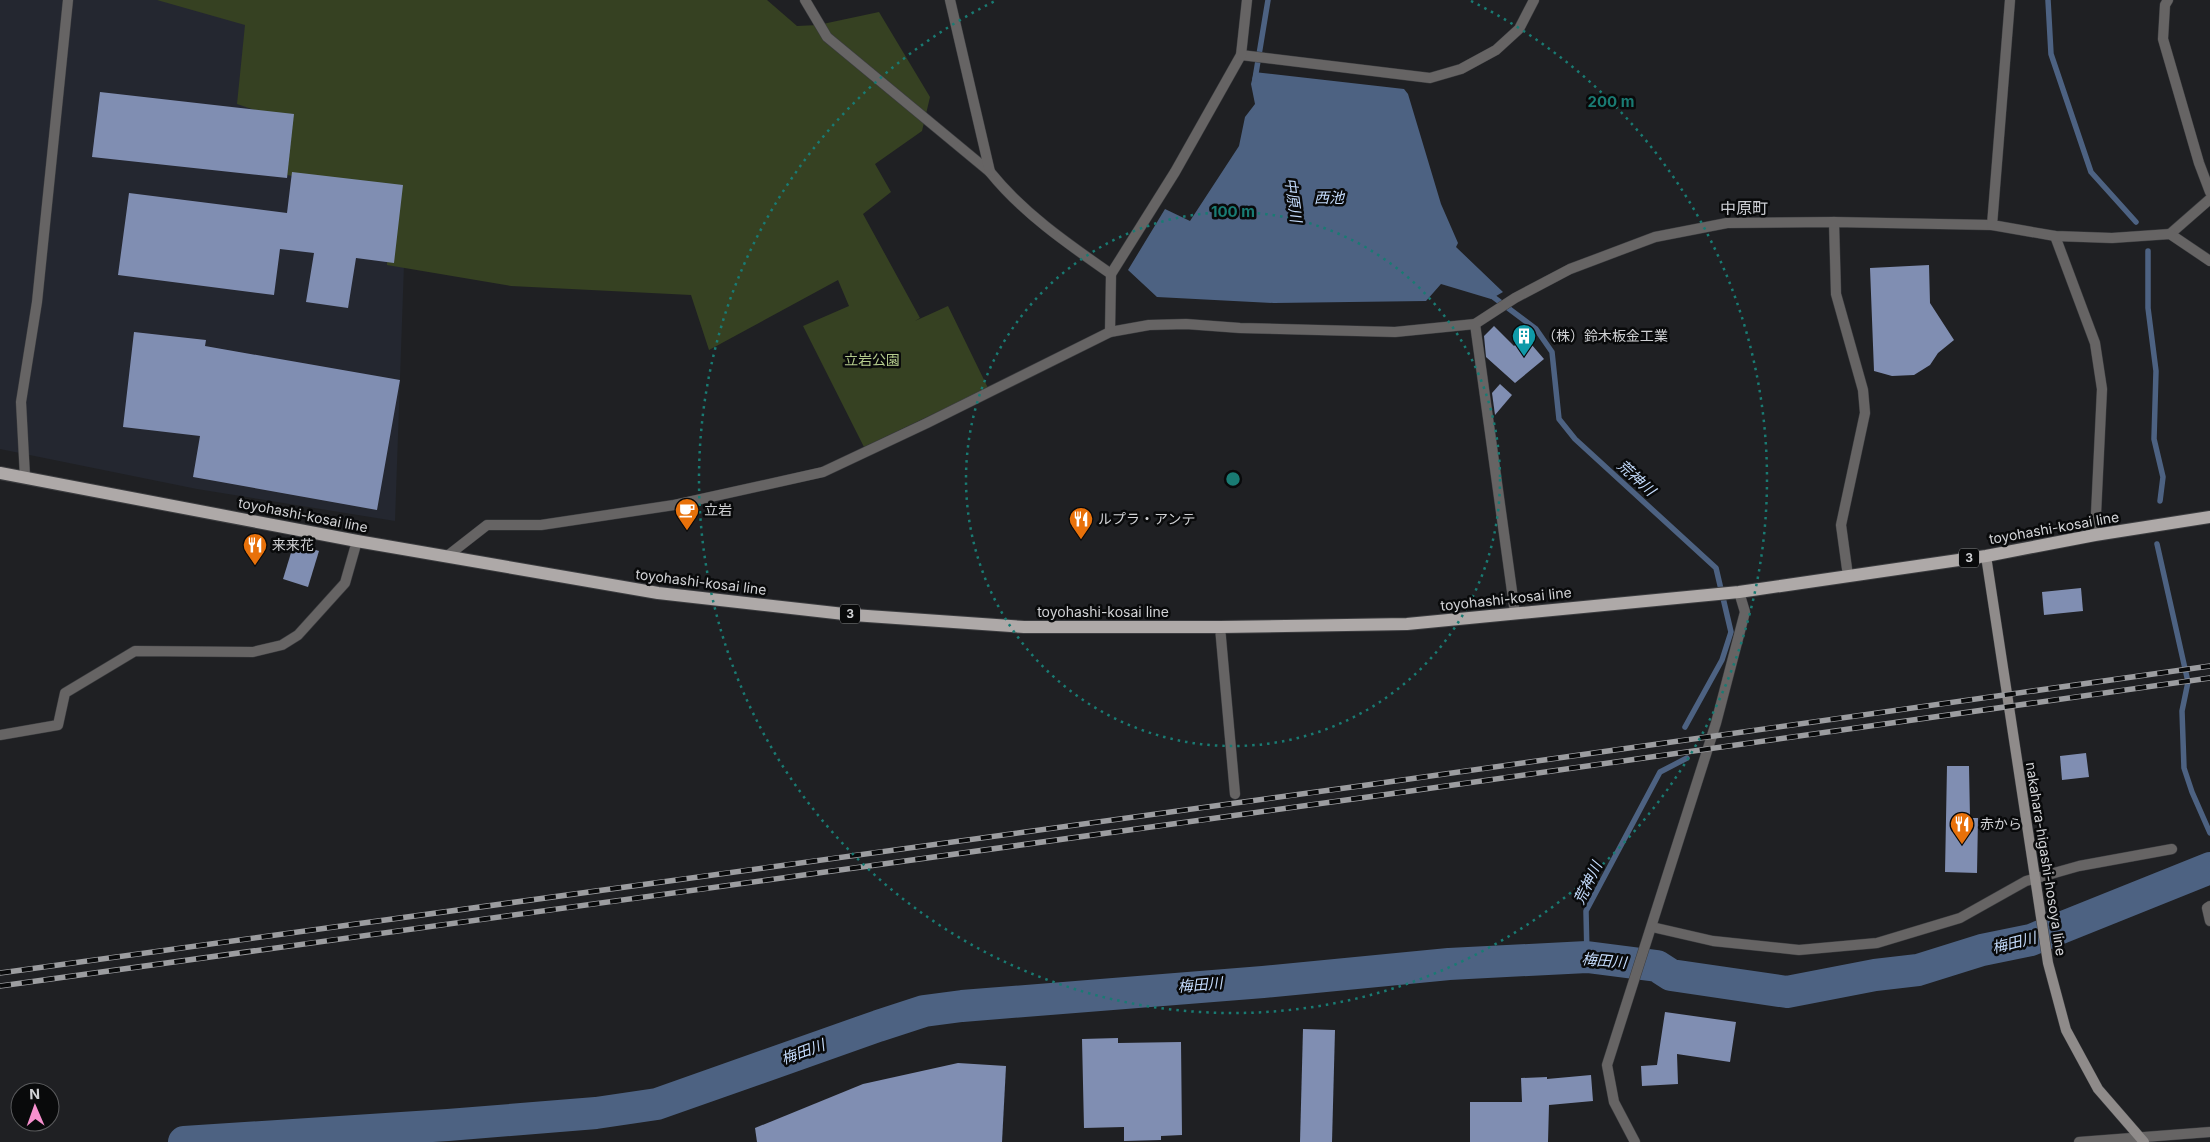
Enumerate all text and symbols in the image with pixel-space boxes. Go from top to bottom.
text: 200 m [1588,92,1634,111]
water label: 中原川 [1281,176,1306,226]
water label: 西池 [1314,188,1346,207]
district label: 中原町 [1720,198,1768,218]
text: 100 m [1211,202,1255,221]
building icon: （株）鈴木板金工業 [1511,323,1537,357]
place label: （株）鈴木板金工業 [1542,327,1668,344]
park label: 立岩公園 [844,351,900,368]
water label: 荒神川 [1613,456,1661,501]
centre of rings [1224,470,1242,488]
street label: toyohashi-kosai line [237,494,369,535]
cafe icon: 立岩 [674,497,700,531]
place label: 立岩 [704,501,732,518]
restaurant icon: ルプラ・アンテ [1068,506,1094,540]
street label: toyohashi-kosai line [1988,508,2120,547]
place label: ルプラ・アンテ [1098,510,1195,527]
restaurant icon: 来来花 [242,532,268,566]
place label: 来来花 [272,536,314,553]
road number: 3 [1959,548,1979,568]
street label: toyohashi-kosai line [635,565,767,598]
street label: toyohashi-kosai line [1440,583,1572,614]
street label: toyohashi-kosai line [1037,603,1169,620]
road number: 3 [840,604,860,624]
street label: nakahara-higashi-hosoya line [2023,761,2070,957]
restaurant icon: 赤から [1949,811,1975,845]
place label: 赤から [1980,815,2022,832]
water label: 荒神川 [1569,857,1607,907]
water label: 梅田川 [1990,927,2040,957]
water label: 梅田川 [1581,949,1629,972]
water label: 梅田川 [1177,973,1225,996]
water label: 梅田川 [778,1034,829,1068]
north arrow [10,1082,60,1132]
text: N [29,1085,40,1102]

